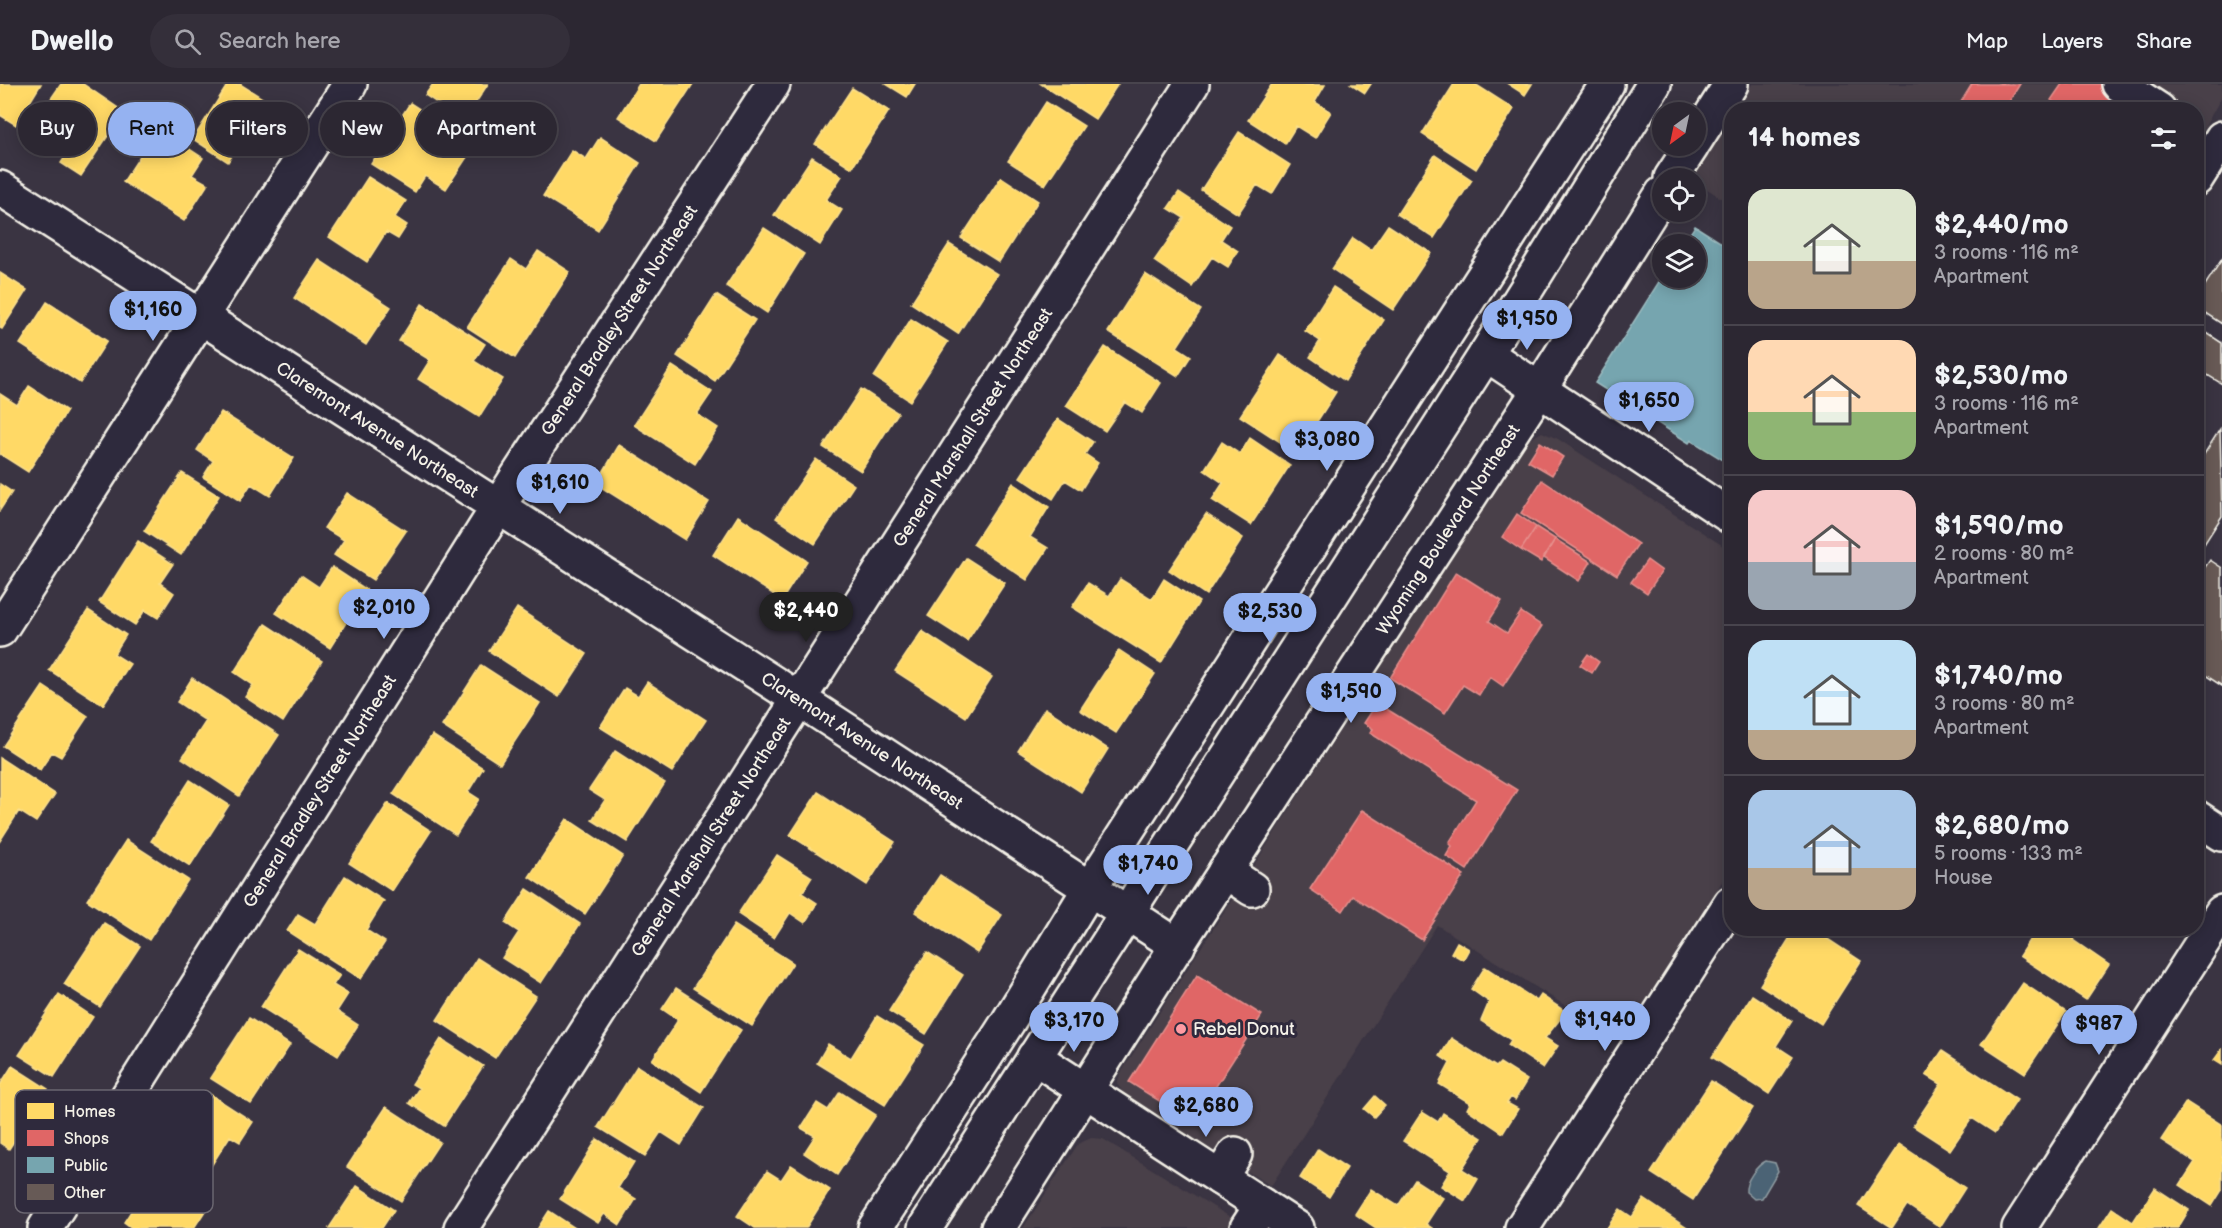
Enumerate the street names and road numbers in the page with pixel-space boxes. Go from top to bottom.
street label: General Bradley Street Northeast [537,201,702,440]
street label: General Marshall Street Northeast [889,304,1057,551]
street label: Claremont Avenue Northeast [272,357,483,503]
street label: Wyoming Boulevard Northeast [1372,420,1525,639]
street label: Claremont Avenue Northeast [757,668,967,814]
street label: General Bradley Street Northeast [239,671,401,912]
street label: General Marshall Street Northeast [627,713,796,961]

